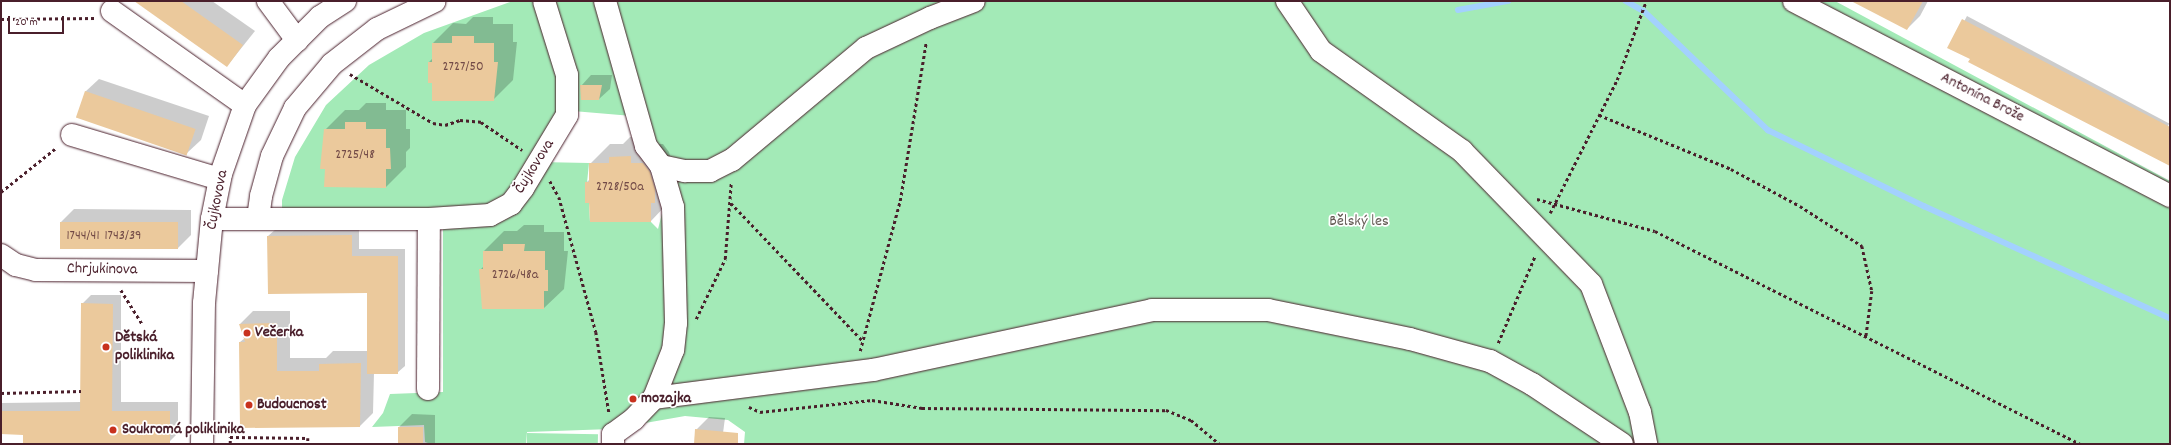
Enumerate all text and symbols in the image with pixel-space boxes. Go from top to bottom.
scale bar [10,8,66,34]
text: 20 m [15,14,38,31]
house number: 2727/50 [442,59,484,75]
street label: Antonína Brože [1937,69,2027,127]
street label: Čujkovova [511,136,559,198]
house number: 2725/48 [335,147,375,163]
street label: Čujkovova [203,168,233,232]
house number: 2728/50a [596,179,644,195]
park label: Bělský les [1329,212,1389,232]
house number: 1744/41 [67,228,99,244]
house number: 1743/39 [104,228,142,244]
street label: Chrjukinova [67,260,137,280]
house number: 2726/48a [492,267,538,283]
place label: Večerka [255,323,303,343]
place label: Dětská poliklinika [115,328,174,366]
marker: Večerka [242,328,252,338]
marker: Dětská poliklinika [100,341,112,353]
place label: mozajka [641,389,691,409]
marker: mozajka [628,394,638,404]
place label: Budoucnost [257,395,327,415]
marker: Budoucnost [244,400,254,410]
place label: Soukromá poliklinika [122,420,244,440]
marker: Soukromá poliklinika [107,424,119,436]

